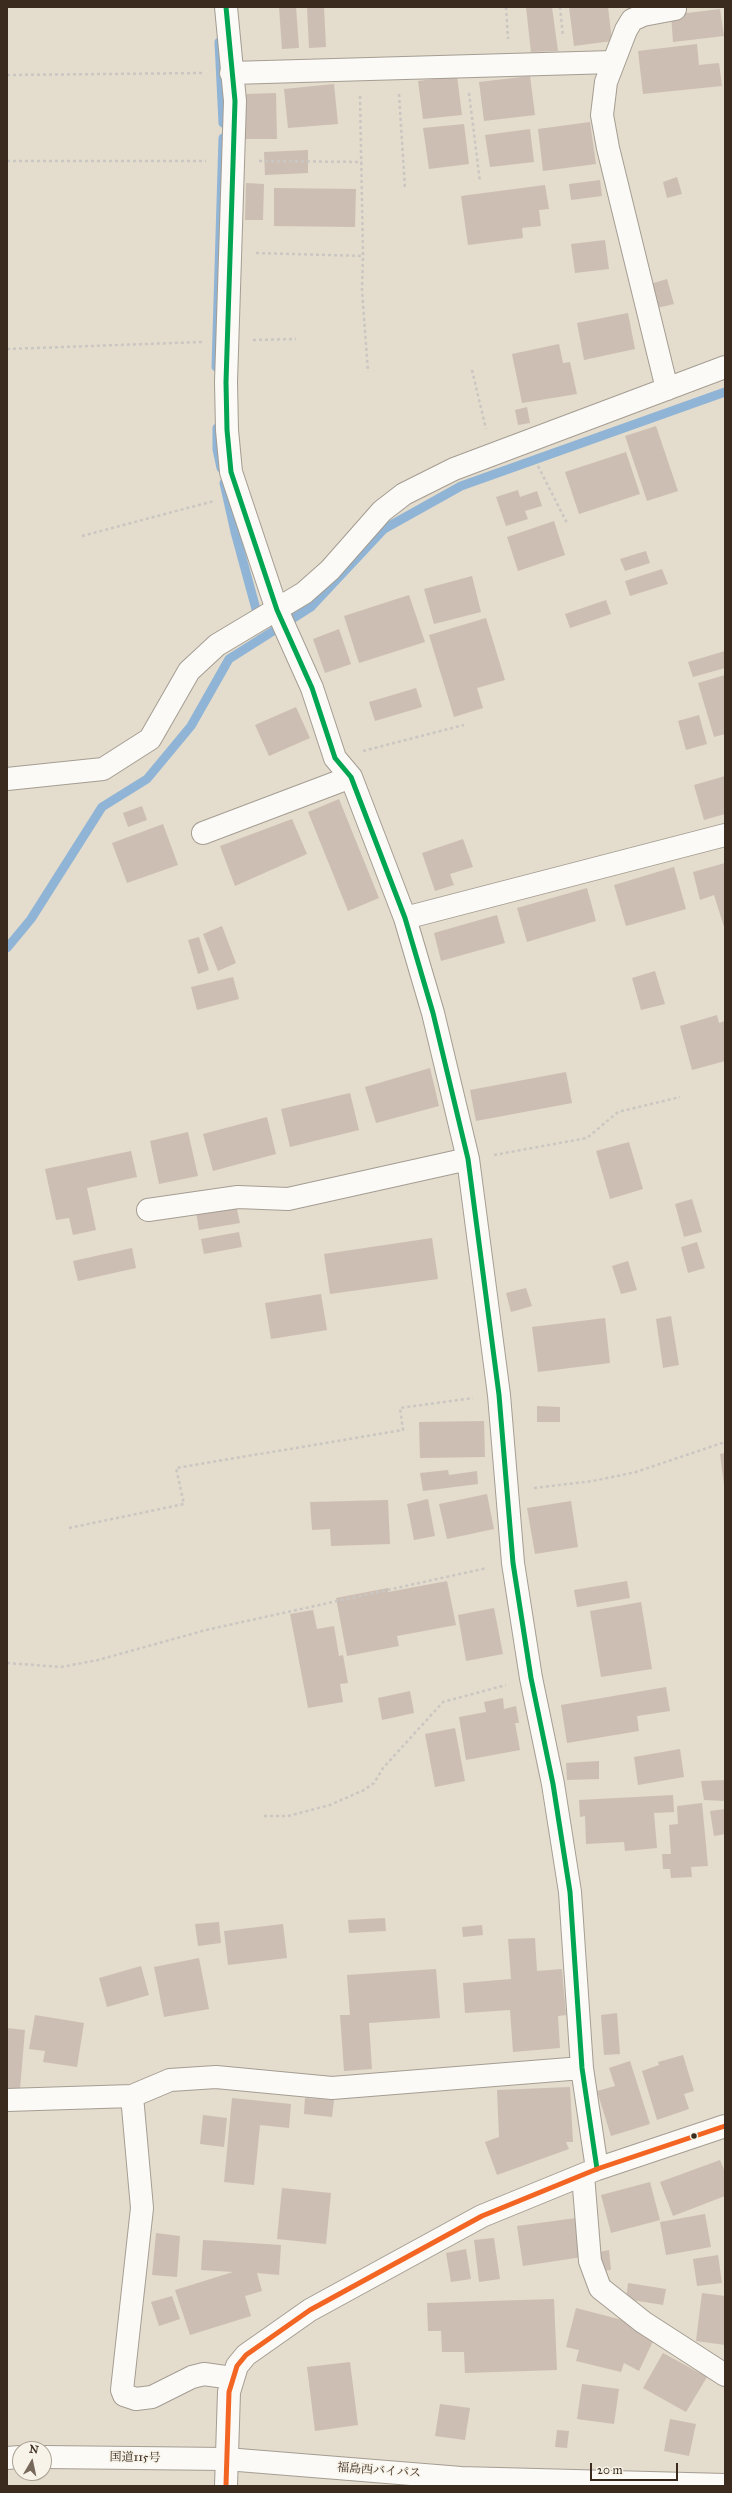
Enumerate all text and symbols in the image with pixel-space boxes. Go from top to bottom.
unlabelled marker [689,2131,699,2141]
north arrow [12,2441,52,2481]
text: N [28,2442,39,2457]
street label: 国道115号 [109,2450,161,2466]
scale bar [592,2455,680,2481]
street label: 福島西バイパス [337,2461,421,2481]
text: 20 m [597,2463,623,2477]

